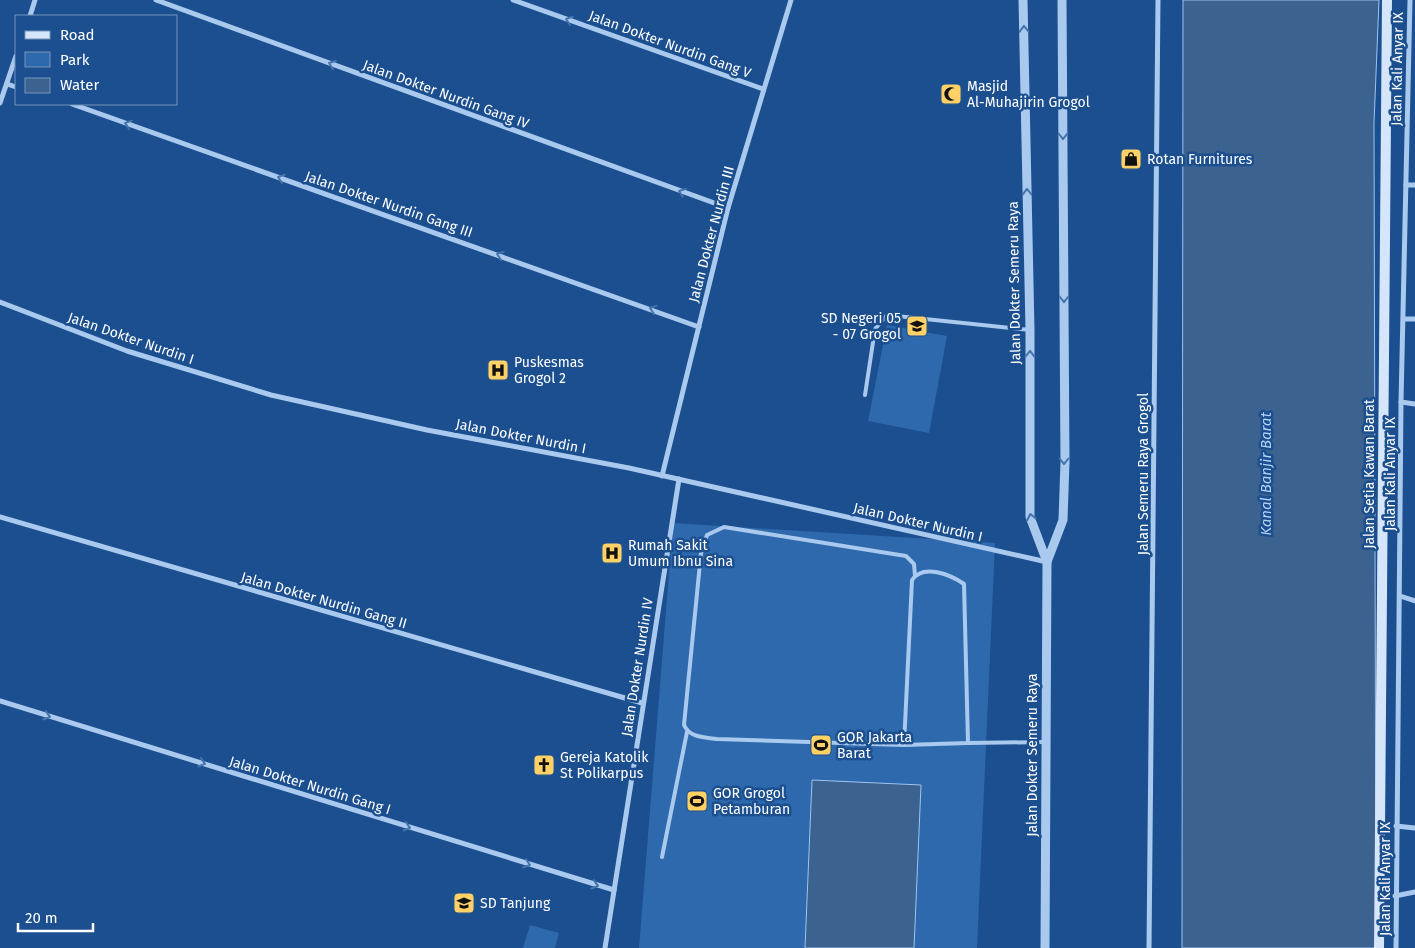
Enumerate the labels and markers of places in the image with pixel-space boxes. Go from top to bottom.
place label: Masjid Al-Muhajirin Grogol [967,78,1090,111]
mosque icon: Masjid Al-Muhajirin Grogol [939,82,963,106]
shop icon: Rotan Furnitures [1119,147,1143,171]
place label: Rotan Furnitures [1147,151,1253,168]
place label: SD Negeri 05 - 07 Grogol [821,310,901,343]
school or university icon: SD Negeri 05 - 07 Grogol [905,314,929,338]
place label: Puskesmas Grogol 2 [514,354,584,387]
hospital icon: Puskesmas Grogol 2 [486,358,510,382]
place label: Rumah Sakit Umum Ibnu Sina [628,537,733,570]
hospital icon: Rumah Sakit Umum Ibnu Sina [600,541,624,565]
place label: GOR Jakarta Barat [837,729,912,762]
sports icon: GOR Jakarta Barat [809,733,833,757]
place label: Gereja Katolik St Polikarpus [560,749,649,782]
church icon: Gereja Katolik St Polikarpus [532,753,556,777]
place label: GOR Grogol Petamburan [713,785,790,818]
sports icon: GOR Grogol Petamburan [685,789,709,813]
school or university icon: SD Tanjung [452,891,476,915]
place label: SD Tanjung [480,895,551,912]

